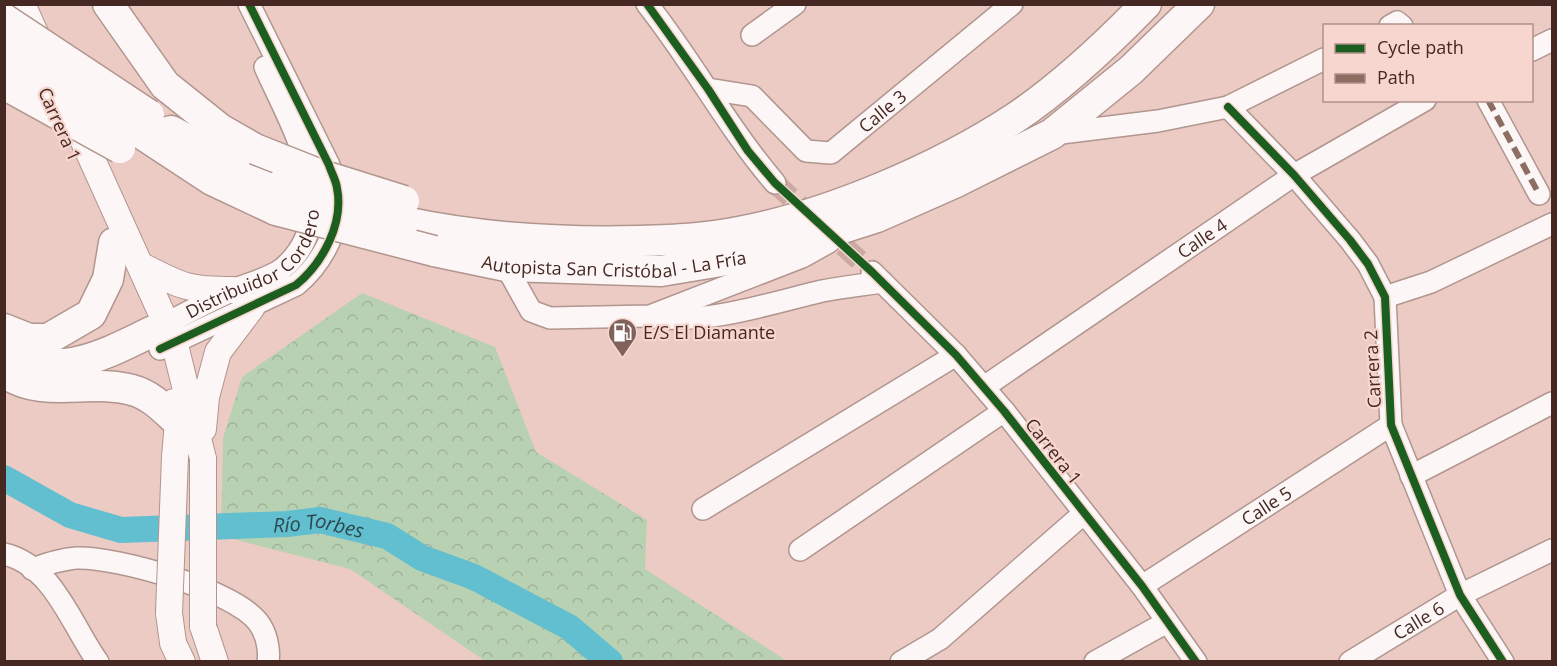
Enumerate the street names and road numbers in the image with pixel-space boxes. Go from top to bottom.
street label: Carrera 1 [33,83,87,165]
street label: Calle 3 [853,84,911,138]
street label: Distribuidor Cordero [181,208,324,323]
street label: Calle 4 [1172,212,1232,264]
street label: Autopista San Cristóbal - La Fría [480,245,748,283]
street label: Carrera 2 [1358,329,1386,409]
street label: Carrera 1 [1020,413,1088,489]
street label: Calle 5 [1236,480,1296,531]
street label: Calle 6 [1388,596,1448,645]

